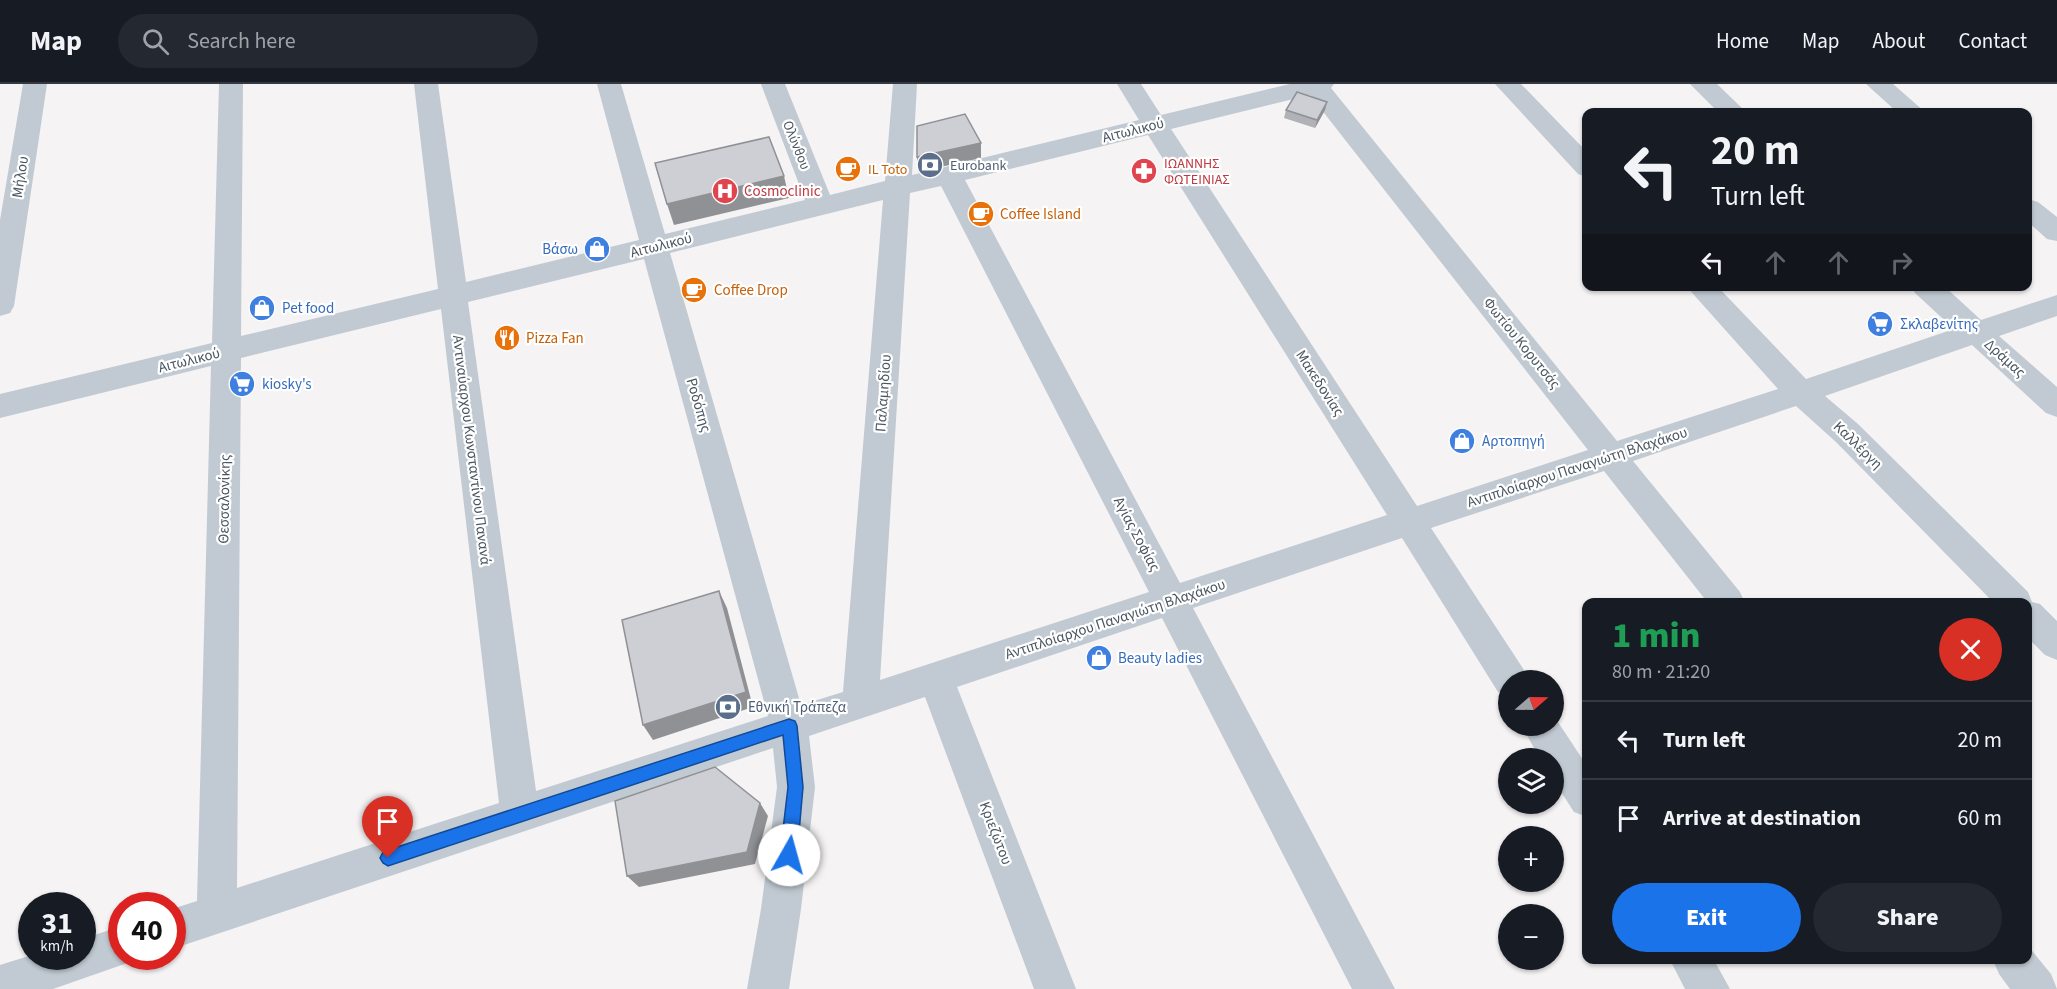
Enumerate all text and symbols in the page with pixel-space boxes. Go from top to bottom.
search box [118,14,538,68]
text: Map [30,21,82,61]
icon: search [139,25,172,58]
text: Search here [187,25,296,57]
text: Home [1716,26,1769,56]
text: Map [1802,26,1840,56]
text: About [1873,26,1925,56]
text: Contact [1958,26,2027,56]
street label: Αιτωλικού [1100,113,1166,148]
street label: Ολύνθου [777,118,815,173]
text: 20 m [1711,121,1800,181]
icon: left [1612,132,1690,210]
bank icon: Eurobank [915,150,945,180]
cafe icon: IL Toto [833,154,863,184]
place label: ΙΩΑΝΝΗΣ ΦΩΤΕΙΝΙΑΣ [1164,154,1230,190]
street label: Μήλου [7,155,34,199]
place label: Eurobank [950,156,1007,176]
pharmacy icon: ΙΩΑΝΝΗΣ ΦΩΤΕΙΝΙΑΣ [1129,156,1159,186]
place label: IL Toto [868,160,907,180]
hospital icon: Cosmoclinic [710,176,740,206]
text: Turn left [1711,177,1805,216]
place label: Cosmoclinic [744,181,821,202]
cafe icon: Coffee Island [966,199,996,229]
place label: Coffee Island [1000,204,1081,225]
street label: Αιτωλικού [628,228,694,263]
shop icon: Βάσω [582,234,612,264]
place label: Βάσω [542,239,578,260]
icon: left [1696,246,1729,279]
icon: ahead [1759,246,1792,279]
icon: ahead [1822,246,1855,279]
icon: right [1885,246,1918,279]
cafe icon: Coffee Drop [679,275,709,305]
place label: Coffee Drop [714,280,788,301]
shop icon: Pet food [247,293,277,323]
street label: Φωτίου Κορυτσάς [1478,293,1565,394]
place label: Pet food [282,298,334,319]
supermarket icon: Σκλαβενίτης [1865,309,1895,339]
place label: Σκλαβενίτης [1900,314,1979,335]
restaurant icon: Pizza Fan [492,323,522,353]
place label: Pizza Fan [526,328,584,349]
street label: Αντιναύαρχου Κωνσταντίνου Πανανά [447,334,496,567]
street label: Δράμας [1980,334,2030,383]
street label: Αιτωλικού [156,343,222,378]
street label: Μακεδονίας [1290,346,1349,421]
street label: Παλαμηδίου [870,353,897,433]
supermarket icon: kiosky's [227,369,257,399]
place label: kiosky's [262,374,312,395]
street label: Ροδόπης [681,376,716,435]
street label: Καλλέργη [1828,417,1887,474]
street label: Αντιπλοίαρχου Παναγιώτη Βλαχάκου [1464,422,1690,513]
shop icon: Αρτοπηγή [1447,426,1477,456]
place label: Αρτοπηγή [1482,431,1545,452]
street label: Θεσσαλονίκης [213,454,236,544]
street label: Αγίας Σοφίας [1108,493,1165,576]
street label: Αντιπλοίαρχου Παναγιώτη Βλαχάκου [1002,574,1228,665]
text: 1 min [1612,610,1700,661]
button: close [1939,618,2002,681]
shop icon: Beauty ladies [1084,643,1114,673]
place label: Beauty ladies [1118,648,1202,669]
text: 80 m · 21:20 [1612,658,1710,686]
north arrow [1498,670,1564,736]
map controls [1498,670,1564,970]
bank icon: Εθνική Τράπεζα [713,692,743,722]
place label: Εθνική Τράπεζα [748,697,847,718]
icon: left [1612,724,1645,757]
text: Turn left [1663,724,1745,756]
text: 20 m [1957,724,2002,756]
button: layers [1498,748,1564,814]
pin [362,796,413,858]
street label: Κριεζώτου [974,799,1017,868]
icon: arrive [1612,802,1645,835]
text: Arrive at destination [1663,802,1861,834]
text: 60 m [1957,802,2002,834]
icon: arrive [371,805,404,838]
position arrow [757,823,821,887]
button: + [1498,826,1564,892]
button: Exit [1612,883,1801,952]
button: Share [1813,883,2002,952]
speed limit sign: 40 [108,892,186,970]
text: 31 [41,902,73,945]
button: − [1498,904,1564,970]
text: km/h [40,936,74,957]

